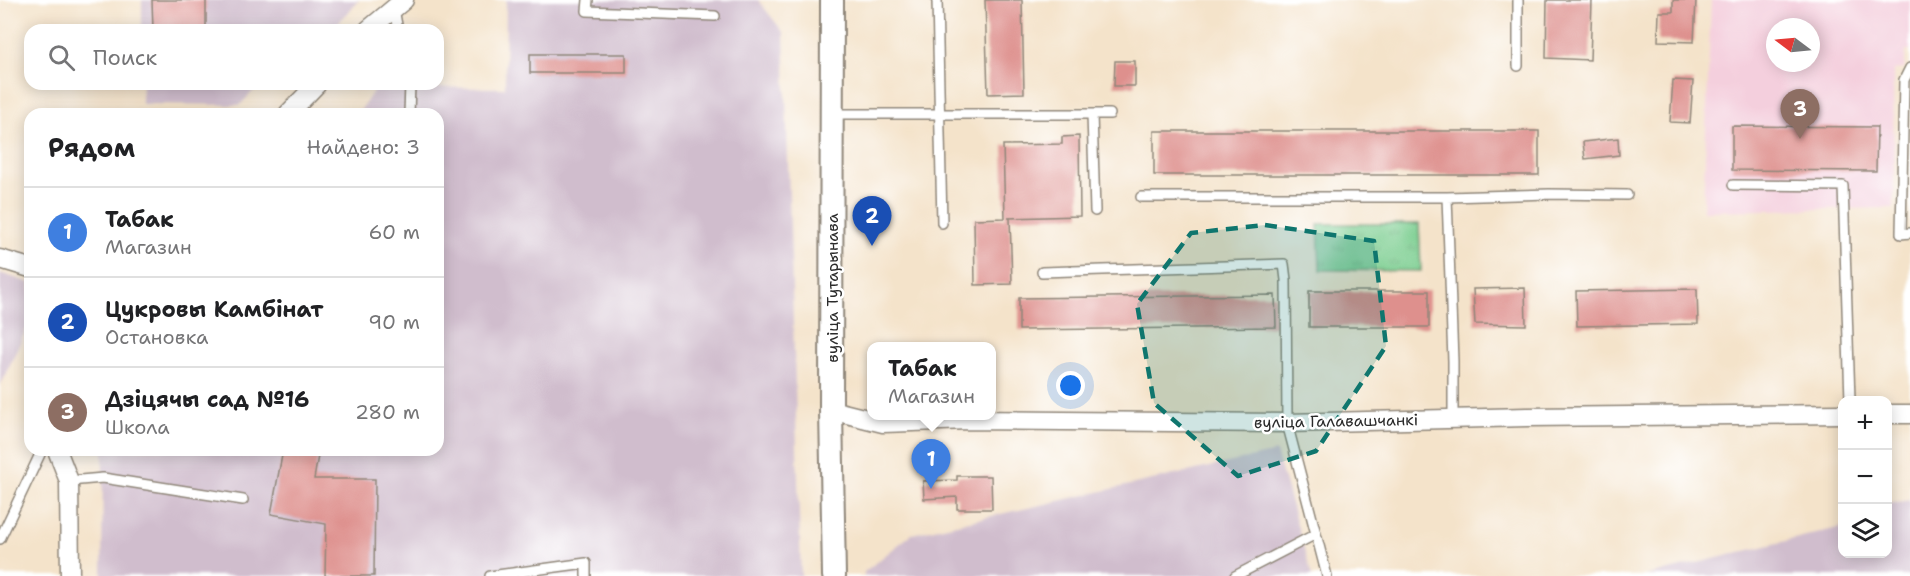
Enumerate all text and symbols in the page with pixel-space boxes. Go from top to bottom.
north arrow [1766,18,1820,72]
search box [24,24,444,90]
icon: search [45,41,78,74]
text: Поиск [93,43,157,72]
pin: 3 [1780,90,1820,139]
text: Рядом [48,130,135,165]
text: Найдено: 3 [307,134,420,160]
pin: 2 [852,196,892,246]
text: Табак [105,205,174,234]
street label: вуліца Тутарынава [822,213,843,363]
text: 1 [63,219,72,245]
text: 60 m [368,219,420,245]
text: Магазин [105,234,192,260]
text: Цукровы Камбінат [105,295,323,324]
text: 2 [61,309,75,335]
text: 90 m [368,309,420,335]
text: Остановка [105,324,209,350]
popup [867,342,996,420]
text: Табак [888,354,957,383]
your location [1056,371,1085,400]
text: Магазин [888,383,975,409]
text: Дзіцячы сад №16 [105,385,309,414]
map controls [1838,396,1892,558]
button: + [1838,396,1892,450]
text: 3 [61,399,75,425]
text: 280 m [355,399,420,425]
street label: вуліца Галавашчанкі [1254,409,1418,433]
text: Школа [105,414,170,440]
pin: 1 [912,440,950,489]
button: − [1838,450,1892,504]
button: layers [1838,504,1892,558]

